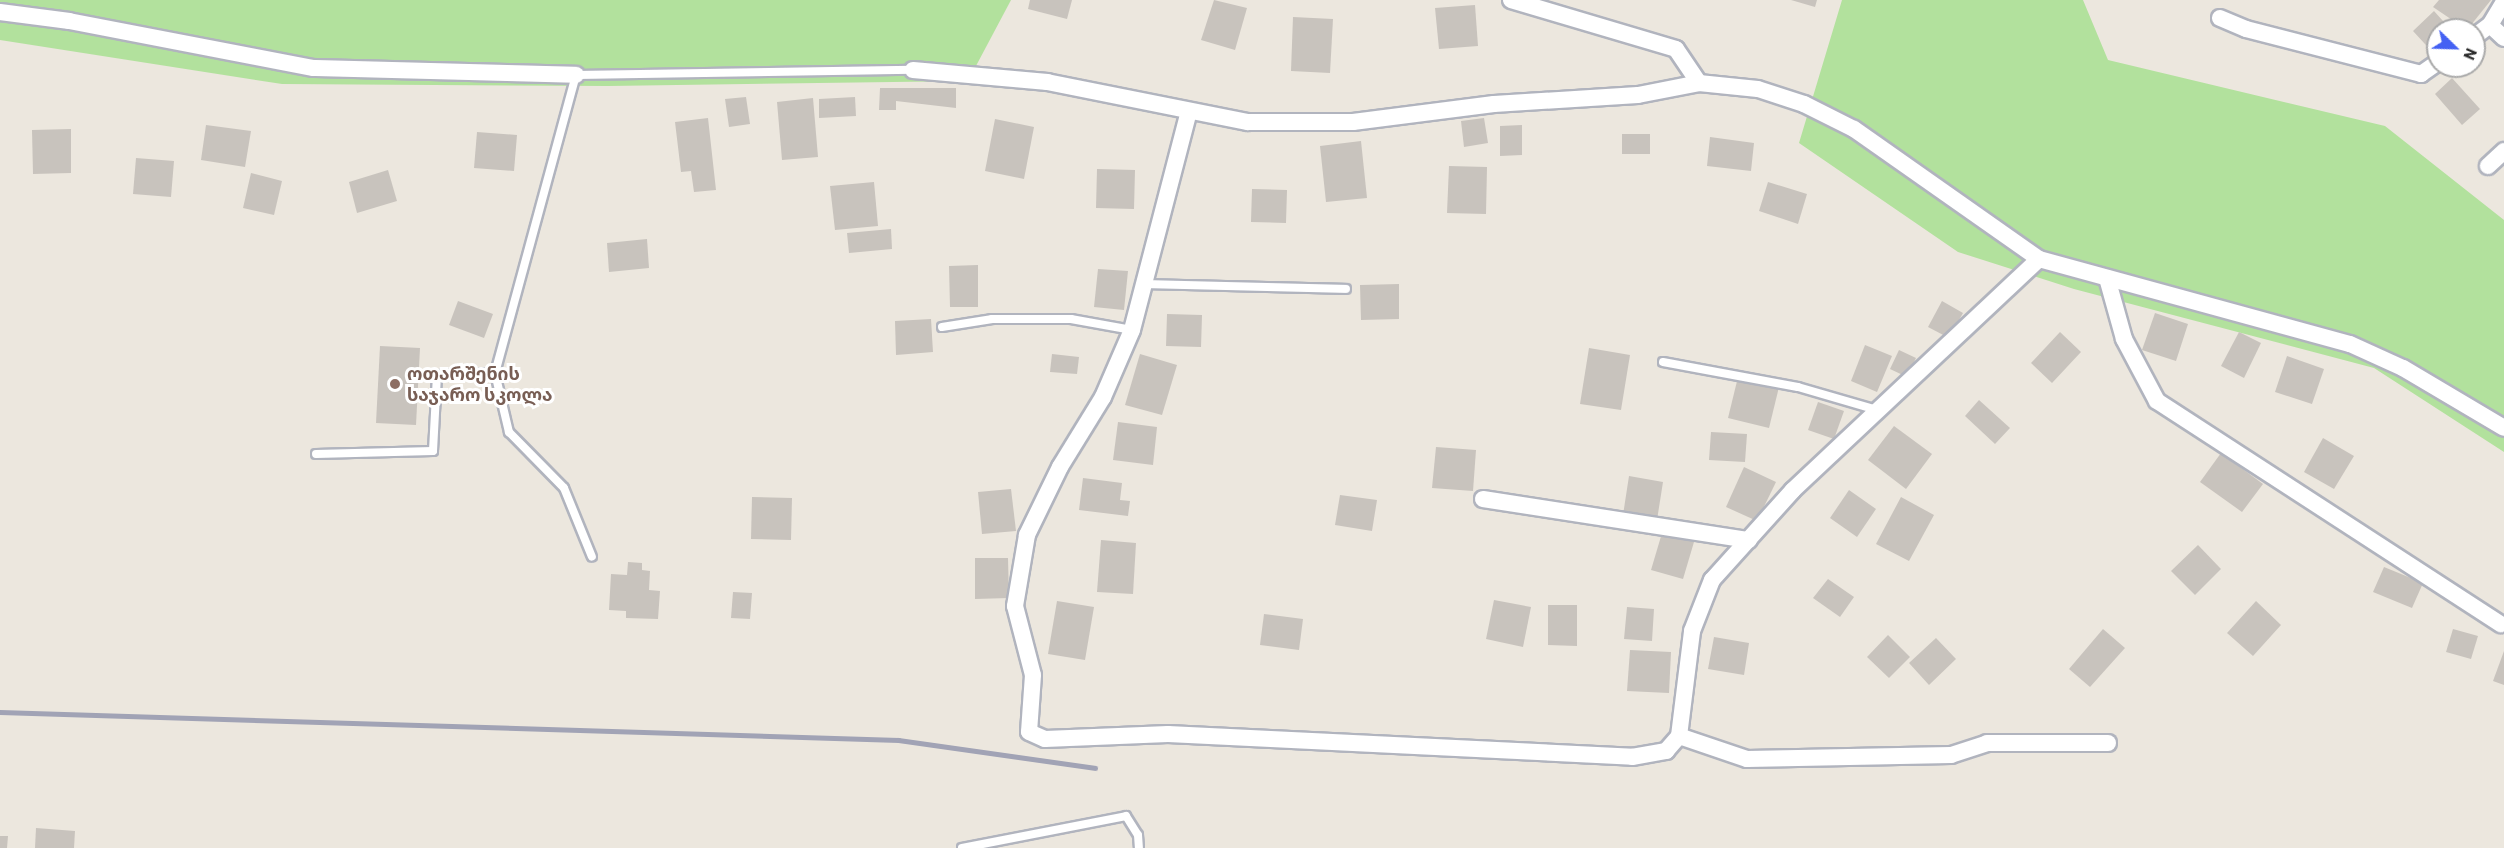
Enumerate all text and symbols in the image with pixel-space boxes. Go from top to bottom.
north arrow [2426,18,2486,78]
text: N [2460,46,2482,63]
place label: ოთარშენის საჯარო სკოლა [407,363,553,406]
marker: ოთარშენის საჯარო სკოლა [388,377,402,391]

